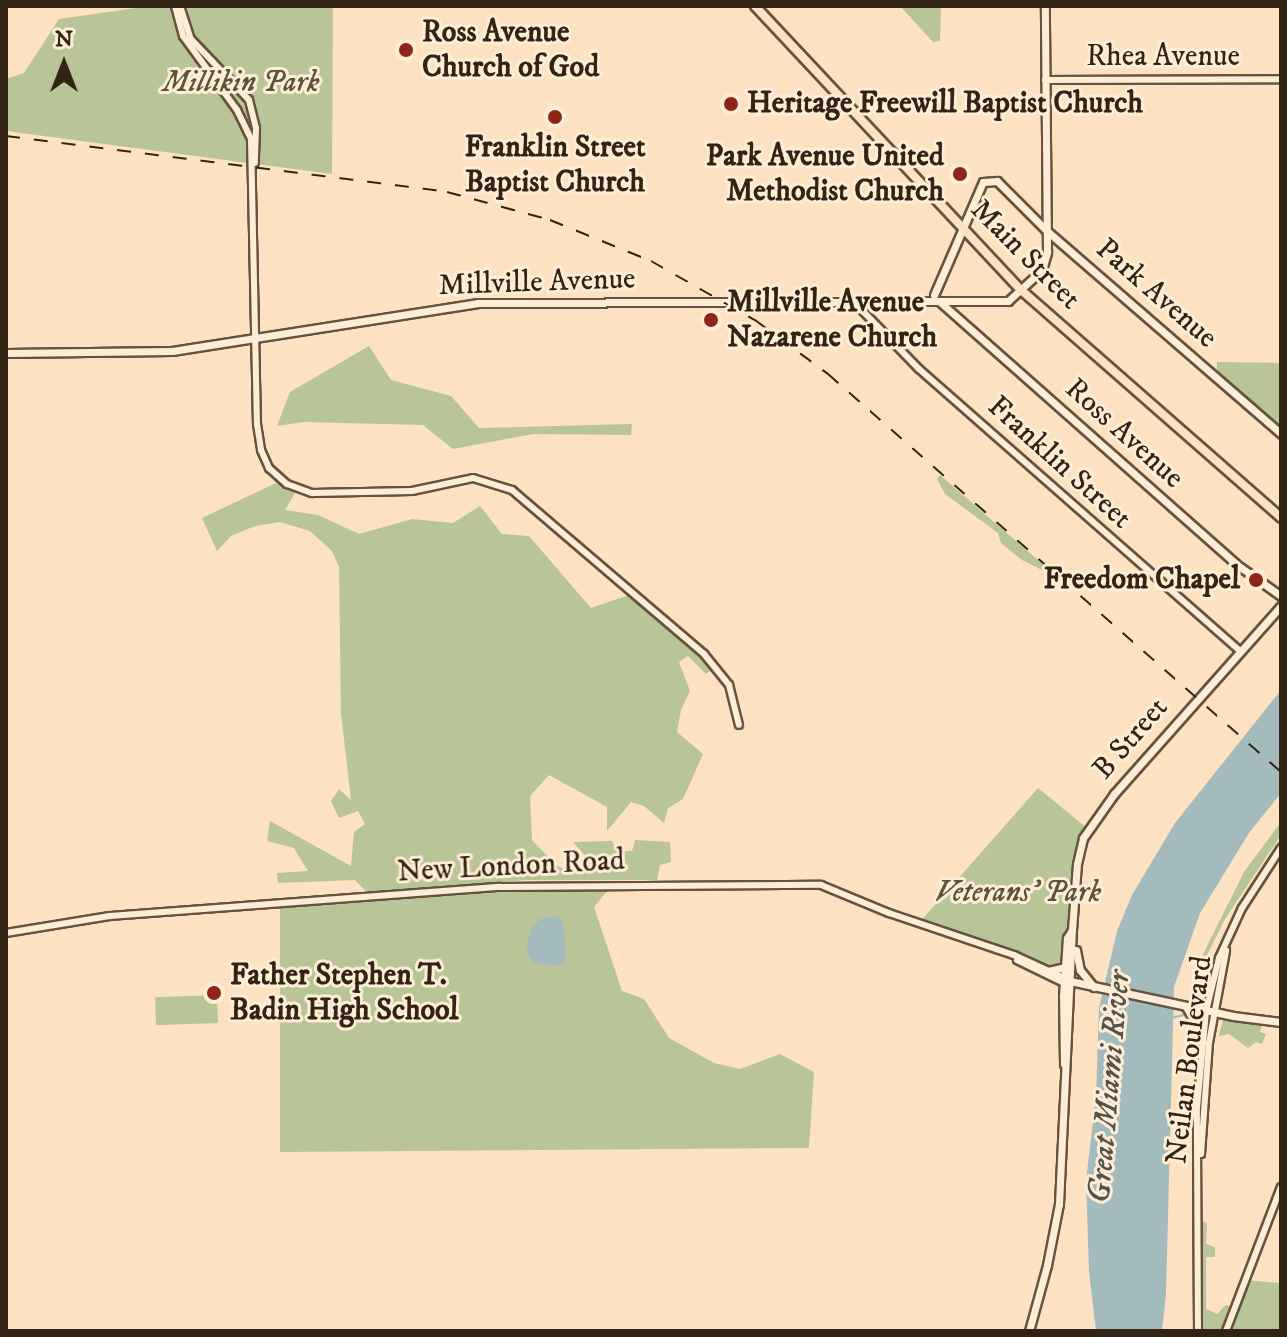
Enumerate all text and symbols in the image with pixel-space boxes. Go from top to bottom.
place label: Ross Avenue Church of God [422,15,599,86]
north arrow [24,24,104,104]
text: N [55,26,73,53]
street label: Rhea Avenue [1086,39,1240,75]
marker: Ross Avenue Church of God [397,41,415,59]
park label: Millikin Park [162,65,320,101]
place label: Heritage Freewill Baptist Church [747,86,1143,122]
marker: Heritage Freewill Baptist Church [722,95,740,113]
marker: Franklin Street Baptist Church [546,108,564,126]
place label: Franklin Street Baptist Church [464,130,646,200]
place label: Park Avenue United Methodist Church [706,139,944,210]
marker: Park Avenue United Methodist Church [951,165,969,183]
street label: Main Street [962,192,1088,318]
street label: Park Avenue [1088,232,1224,356]
street label: Millville Avenue [438,262,636,304]
place label: Millville Avenue Nazarene Church [727,285,937,356]
marker: Millville Avenue Nazarene Church [702,311,720,329]
street label: Ross Avenue [1057,371,1191,497]
street label: Franklin Street [980,389,1138,537]
place label: Freedom Chapel [1044,562,1240,598]
marker: Freedom Chapel [1247,571,1265,589]
street label: B Street [1086,691,1176,787]
street label: New London Road [396,843,626,891]
park label: Veterans’ Park [935,875,1101,911]
street label: Neilan Boulevard [1159,954,1221,1166]
place label: Father Stephen T. Badin High School [230,958,459,1028]
water label: Great Miami River [1081,969,1139,1205]
marker: Father Stephen T. Badin High School [205,984,223,1002]

